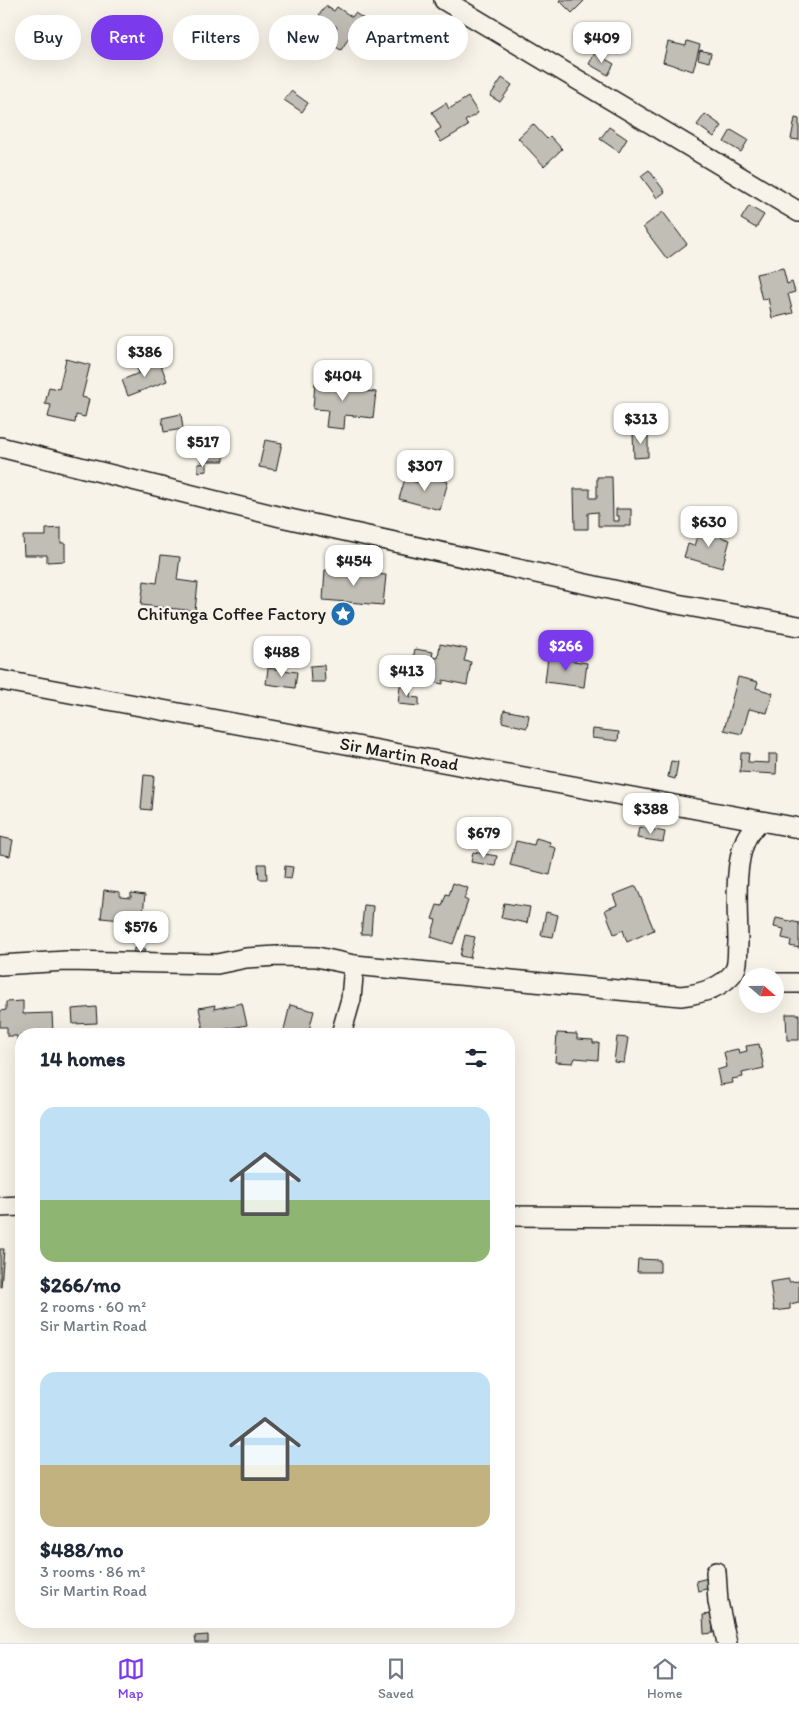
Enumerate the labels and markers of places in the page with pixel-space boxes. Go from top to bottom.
pin: $409 [572,22,632,64]
pin: $386 [115,336,175,378]
pin: $404 [313,360,373,402]
pin: $313 [611,402,671,445]
pin: $517 [173,426,233,468]
pin: $307 [395,450,455,492]
pin: $630 [679,506,739,548]
pin: $454 [324,544,384,587]
place icon: Chifunga Coffee Factory [330,601,356,627]
place label: Chifunga Coffee Factory [137,603,327,625]
pin: $266 [536,630,596,672]
pin: $488 [252,636,312,678]
pin: $413 [377,654,437,697]
pin: $388 [621,792,681,835]
pin: $679 [454,816,514,859]
pin: $576 [111,910,171,953]

